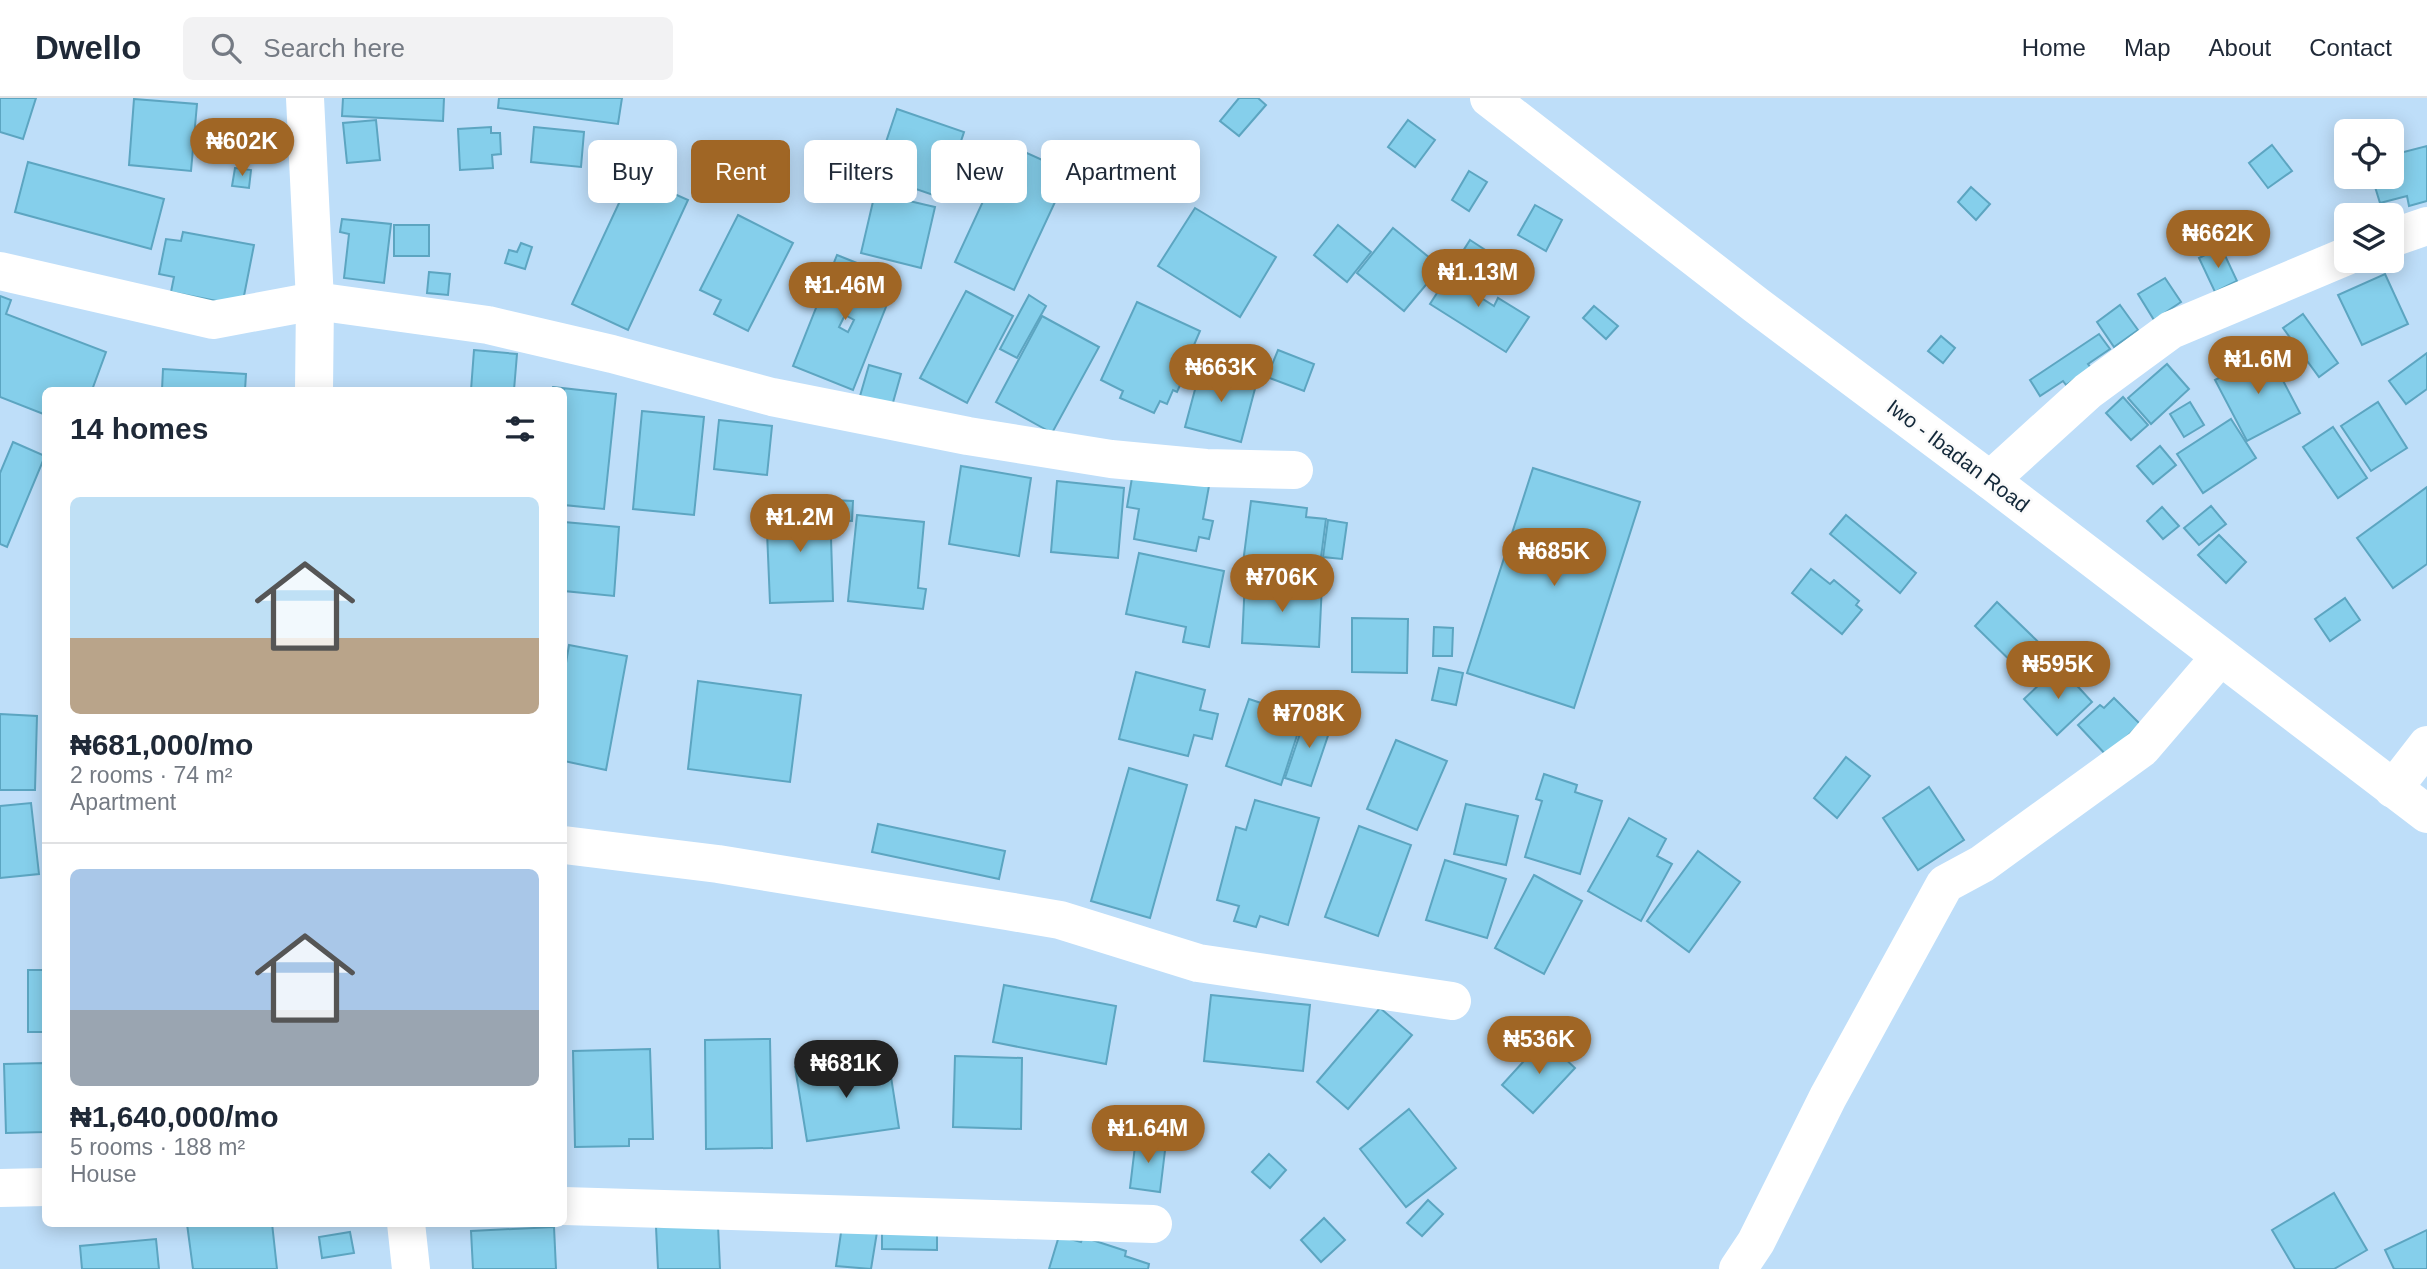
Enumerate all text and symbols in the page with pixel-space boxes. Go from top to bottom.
search box [183,17,673,80]
text: Dwello [35,29,141,66]
icon: search [207,29,245,67]
text: Search here [263,33,405,63]
text: Home [2022,34,2086,61]
text: Map [2124,34,2171,61]
text: About [2209,34,2271,61]
text: Contact [2309,34,2392,61]
pin: ₦602K [193,118,291,178]
map controls [2334,119,2404,273]
button: locate [2334,119,2404,189]
text: ₦602K [206,128,278,154]
chip: Buy [588,140,677,203]
chip: Rent [691,140,790,203]
chip: Filters [804,140,917,203]
chip: New [931,140,1027,203]
chip: Apartment [1041,140,1200,203]
button: layers [2334,203,2404,273]
pin: ₦662K [2169,211,2267,270]
text: ₦662K [2182,220,2254,246]
pin: ₦1.13M [1421,250,1535,309]
text: ₦1.13M [1438,259,1518,285]
pin: ₦1.46M [788,262,902,322]
text: ₦1.46M [805,272,885,298]
pin: ₦1.6M [2209,336,2307,396]
pin: ₦663K [1172,344,1270,404]
text: ₦1.6M [2224,346,2292,372]
text: ₦663K [1185,354,1257,380]
street label: Iwo - Ibadan Road [1883,395,2034,516]
icon: filters [501,410,539,448]
text: 14 homes [70,412,208,445]
pin: ₦1.2M [751,494,849,554]
text: ₦1.2M [766,504,834,530]
pin: ₦685K [1505,528,1603,588]
text: ₦685K [1518,538,1590,564]
icon: home [242,543,368,669]
pin: ₦706K [1233,554,1331,614]
text: ₦706K [1246,564,1318,590]
pin: ₦595K [2009,642,2107,701]
text: ₦595K [2022,651,2094,677]
pin: ₦708K [1260,690,1358,750]
text: ₦708K [1273,700,1345,726]
text: ₦681,000/mo [70,728,253,761]
text: 2 rooms · 74 m² [70,762,232,788]
text: Apartment [70,789,176,815]
icon: home [242,915,368,1041]
pin: ₦536K [1490,1016,1588,1076]
text: ₦536K [1503,1026,1575,1052]
pin: ₦681K [797,1040,895,1100]
text: ₦681K [810,1050,882,1076]
text: ₦1,640,000/mo [70,1100,278,1133]
pin: ₦1.64M [1091,1105,1205,1165]
text: ₦1.64M [1108,1115,1188,1141]
text: 5 rooms · 188 m² [70,1134,245,1160]
text: House [70,1161,136,1187]

